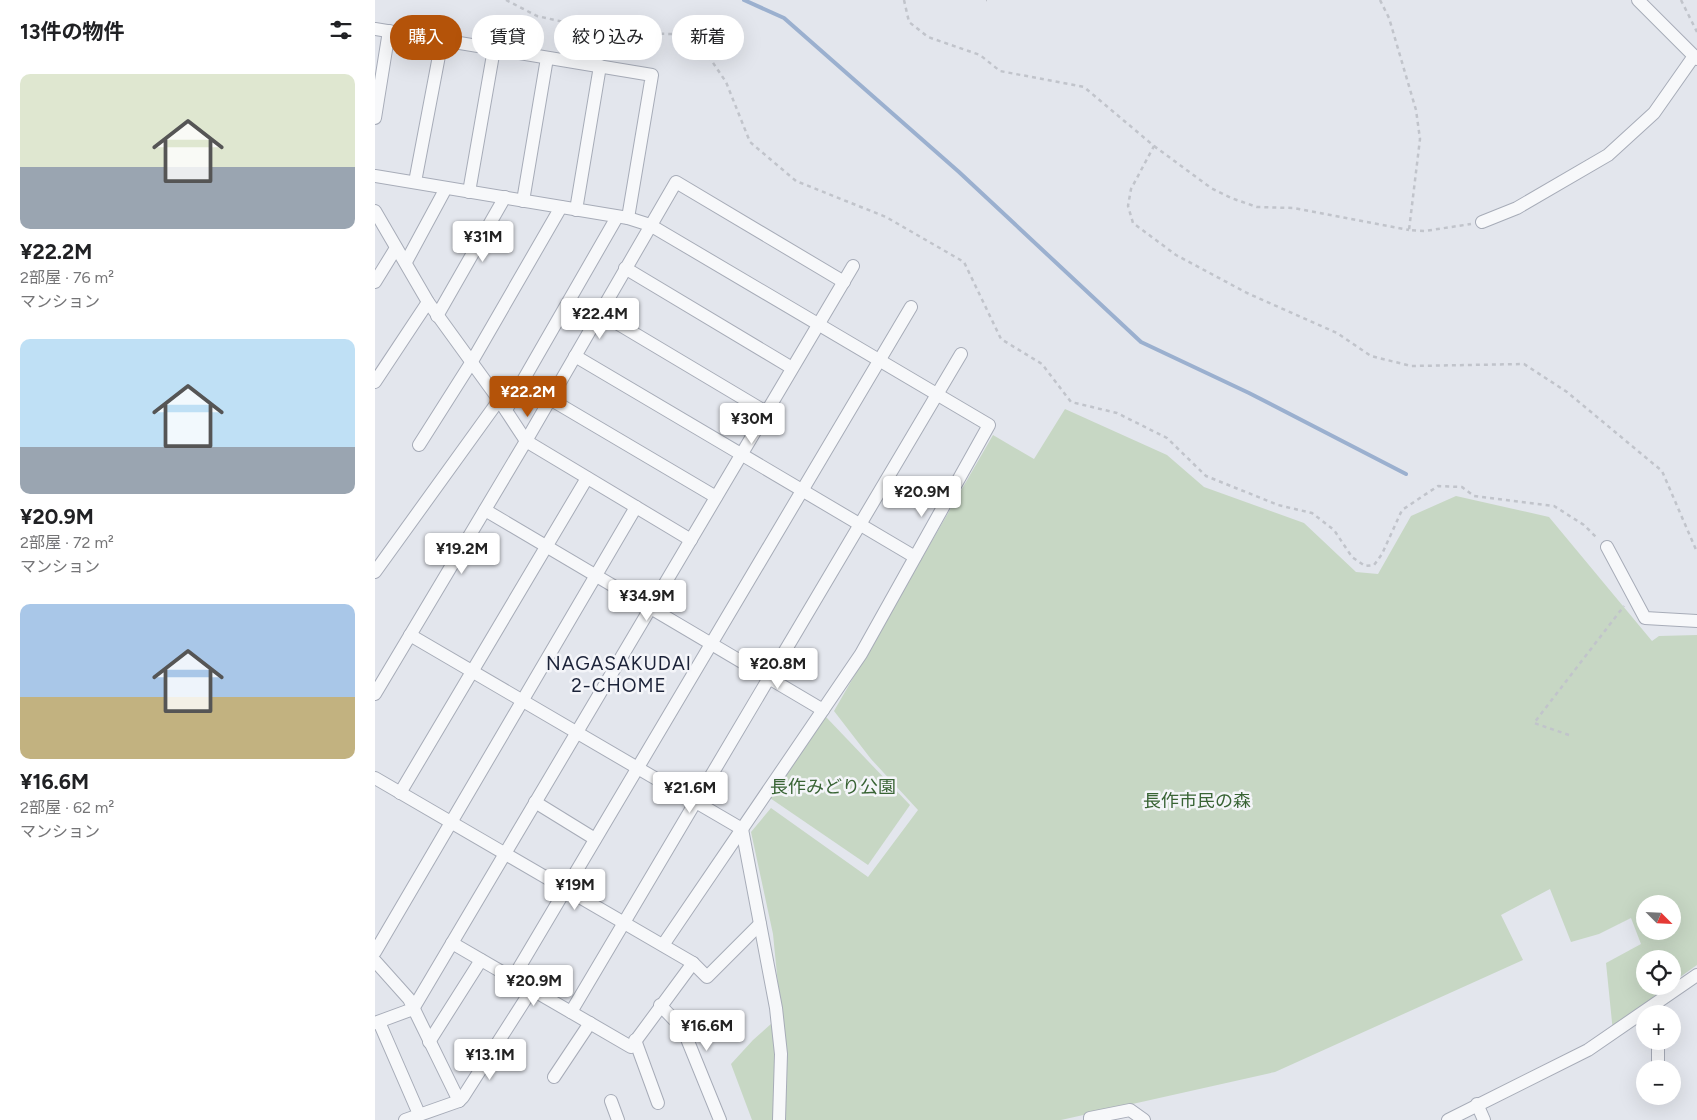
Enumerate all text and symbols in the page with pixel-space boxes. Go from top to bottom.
chip: 購入 [390,15,462,60]
chip: 賃貸 [472,15,544,60]
chip: 絞り込み [554,15,662,60]
chip: 新着 [672,15,744,60]
icon: filters [327,16,355,44]
text: 13件の物件 [20,19,125,44]
icon: home [143,106,233,196]
pin: ¥31M [453,220,513,263]
text: ¥31M [464,227,502,246]
text: ¥22.2M [20,239,92,264]
text: 2部屋 · 76 m² [20,268,114,287]
text: マンション [20,292,100,311]
pin: ¥22.4M [559,298,641,340]
text: ¥22.4M [572,304,628,323]
icon: home [143,371,233,461]
pin: ¥22.2M [487,376,569,418]
text: ¥22.2M [500,382,556,401]
pin: ¥30M [722,402,782,445]
text: ¥30M [731,409,773,428]
pin: ¥20.9M [881,476,963,518]
text: ¥20.9M [894,482,950,501]
text: ¥20.9M [20,504,94,529]
pin: ¥19.2M [421,532,503,575]
text: 2部屋 · 72 m² [20,533,114,552]
text: ¥19.2M [436,539,488,558]
text: マンション [20,557,100,576]
pin: ¥34.9M [606,580,688,622]
text: ¥34.9M [619,586,675,605]
icon: home [143,636,233,726]
pin: ¥20.8M [737,648,819,690]
district label: NAGASAKUDAI 2-CHOME [546,652,692,697]
text: ¥20.8M [750,654,806,673]
text: ¥16.6M [20,769,89,794]
pin: ¥21.6M [649,772,731,814]
park label: 長作みどり公園 [770,776,896,798]
text: ¥21.6M [664,778,716,797]
park label: 長作市民の森 [1143,790,1251,812]
text: 2部屋 · 62 m² [20,798,114,817]
text: マンション [20,822,100,841]
pin: ¥19M [545,868,605,911]
text: ¥19M [555,875,595,894]
north arrow [1636,895,1681,940]
map controls [1636,895,1681,1105]
button: locate [1636,950,1681,995]
pin: ¥20.9M [493,964,575,1007]
text: ¥20.9M [506,971,562,990]
button: + [1636,1005,1681,1050]
pin: ¥16.6M [666,1010,748,1052]
text: ¥16.6M [681,1016,733,1035]
pin: ¥13.1M [449,1038,531,1081]
text: ¥13.1M [465,1045,515,1064]
button: − [1636,1060,1681,1105]

